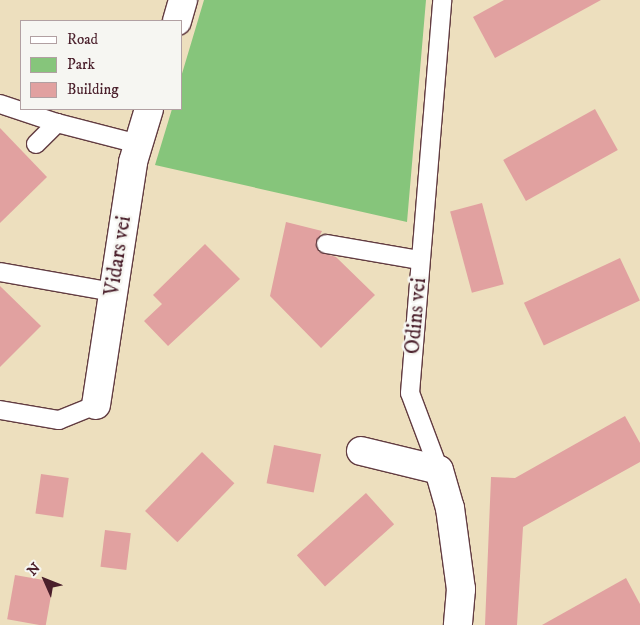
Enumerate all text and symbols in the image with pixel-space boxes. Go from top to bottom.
legend [20,20,182,110]
text: Road [67,30,98,49]
text: Park [67,55,95,74]
text: Building [67,80,119,99]
street label: Vidars vei [99,214,137,298]
street label: Odins vei [400,277,432,355]
north arrow [20,555,70,605]
text: N [24,559,45,580]

